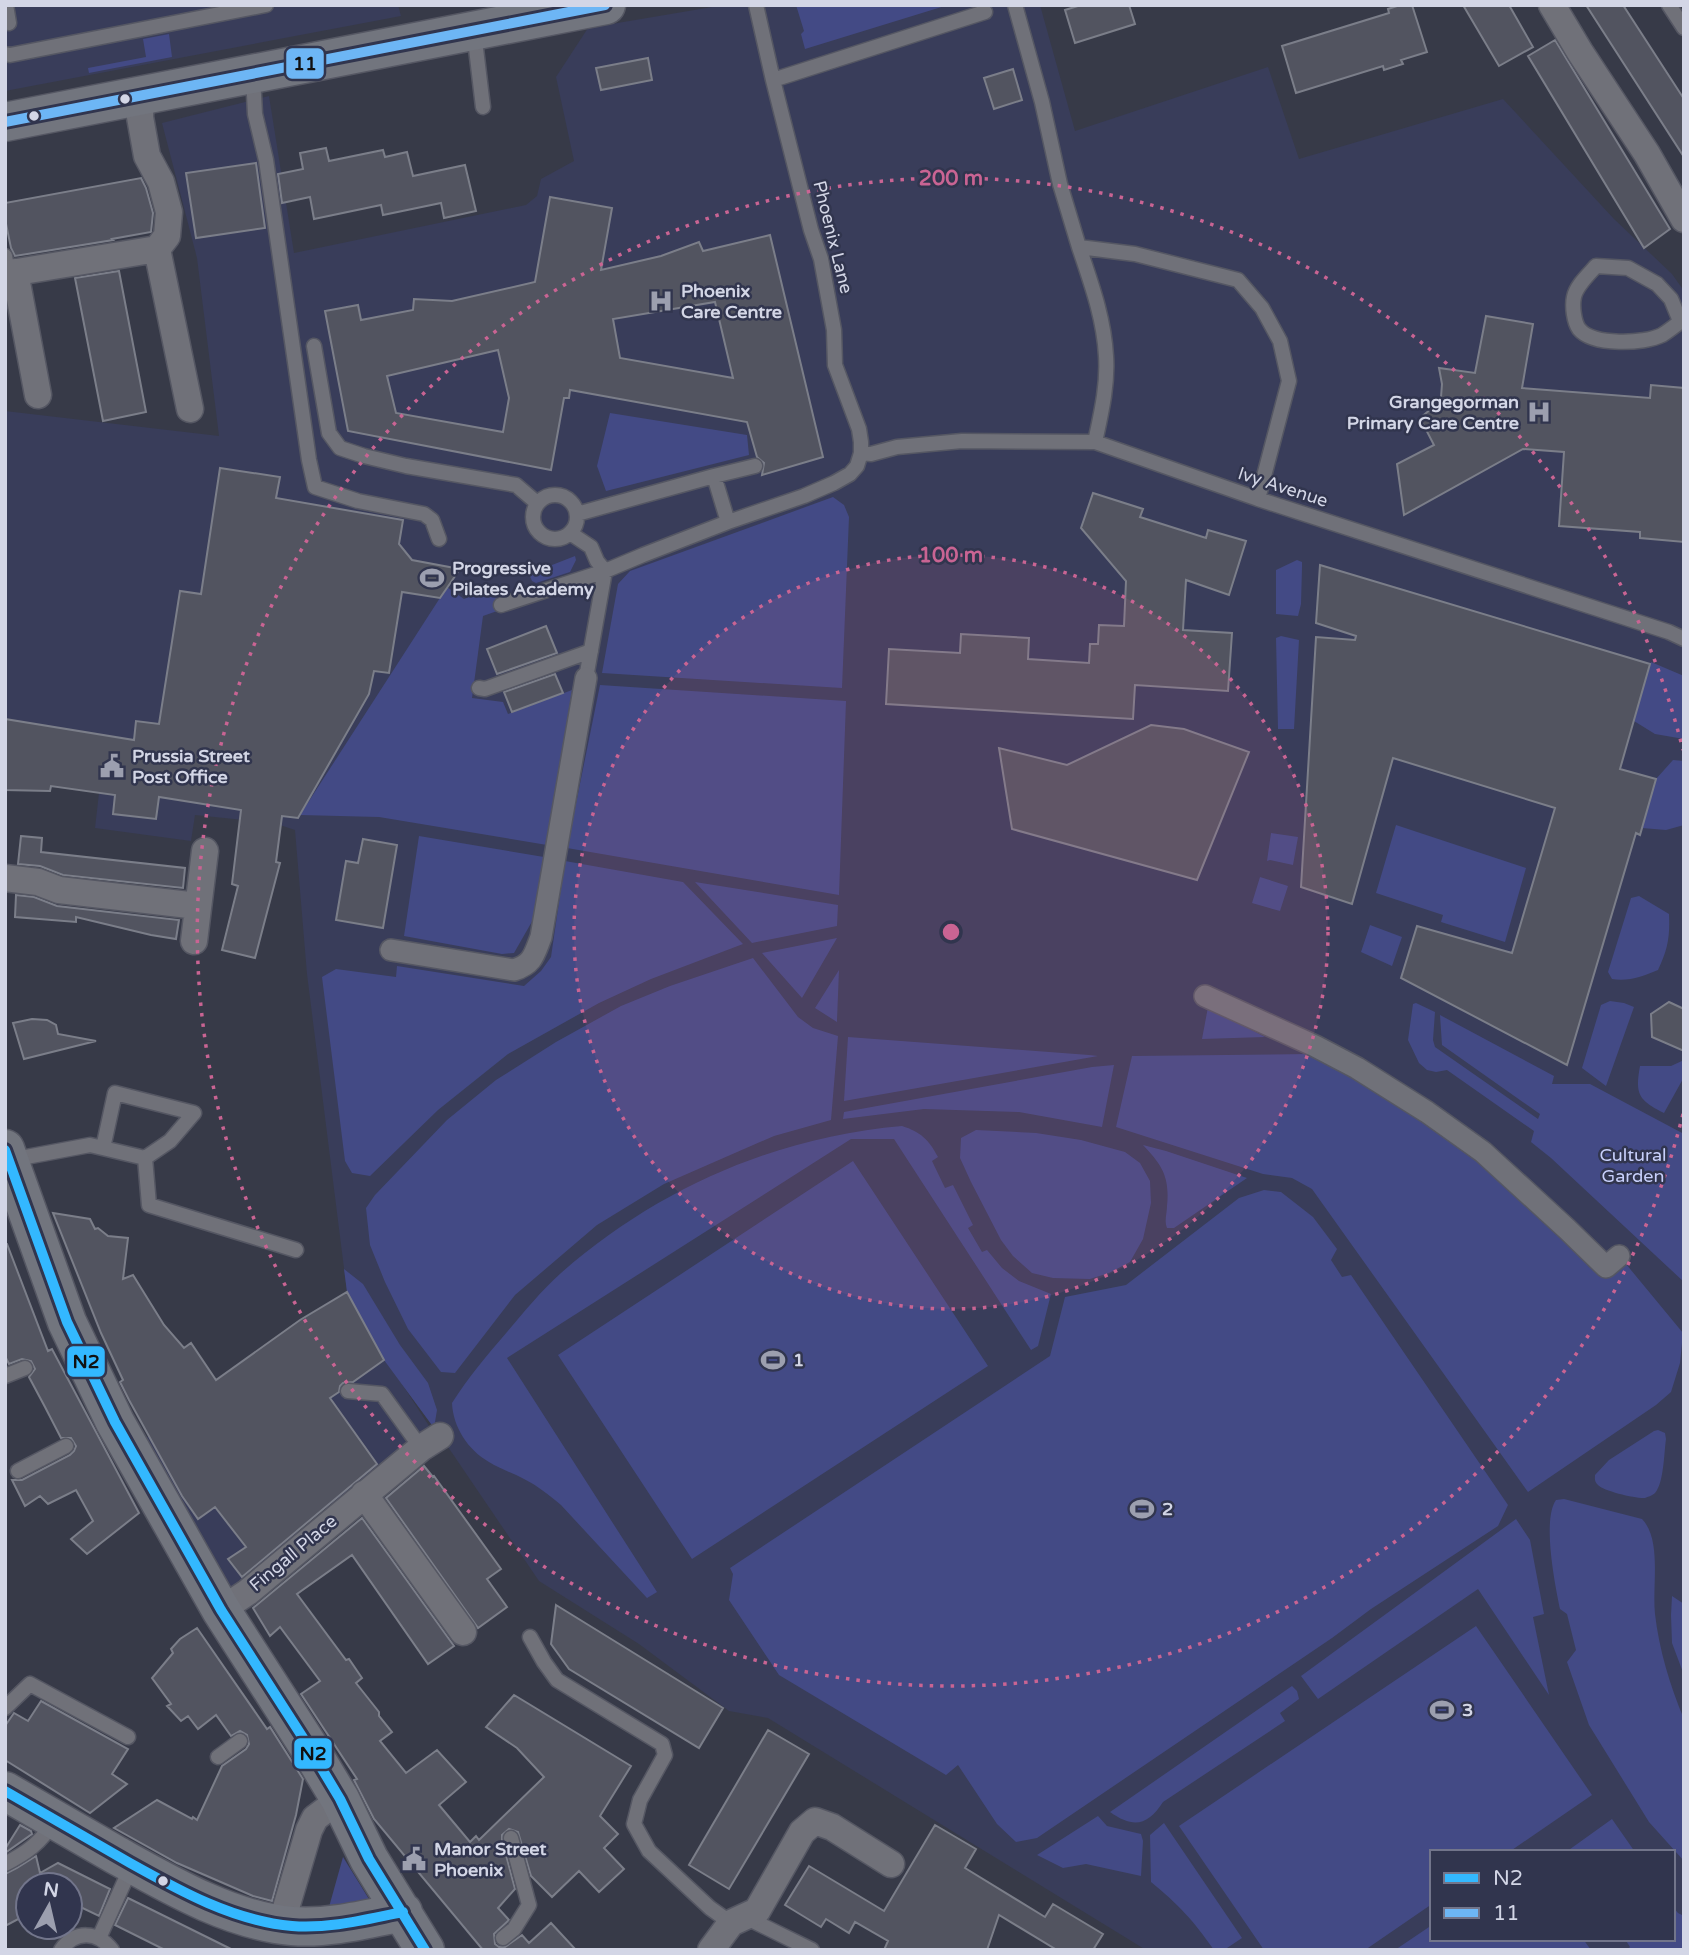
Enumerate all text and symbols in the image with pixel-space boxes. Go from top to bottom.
line badge: 11 [285,47,325,80]
text: 11 [293,53,317,75]
unlabelled marker [118,92,132,106]
unlabelled marker [27,109,41,123]
text: 200 m [919,166,983,191]
street label: Phoenix Lane [808,178,858,296]
place label: Phoenix Care Centre [681,280,782,323]
hospital icon: Phoenix Care Centre [647,287,675,315]
place label: Grangegorman Primary Care Centre [1347,391,1519,434]
hospital icon: Grangegorman Primary Care Centre [1525,398,1553,426]
street label: Ivy Avenue [1235,462,1331,512]
text: 100 m [919,543,983,568]
place label: Progressive Pilates Academy [452,557,594,600]
sports icon: Progressive Pilates Academy [418,564,446,592]
place label: Prussia Street Post Office [132,745,250,788]
public building icon: Prussia Street Post Office [98,752,126,780]
centre of rings [939,920,963,944]
park label: Cultural Garden [1599,1144,1667,1187]
line badge: N2 [66,1345,106,1378]
sports icon: 1 [759,1346,787,1374]
place label: 1 [793,1349,804,1371]
text: N2 [72,1351,100,1373]
sports icon: 2 [1128,1495,1156,1523]
place label: 2 [1162,1498,1173,1520]
street label: Fingall Place [245,1510,341,1596]
sports icon: 3 [1428,1696,1456,1724]
place label: 3 [1462,1699,1473,1721]
line badge: N2 [293,1737,333,1770]
text: N2 [299,1743,327,1765]
place label: Manor Street Phoenix [434,1838,547,1881]
public building icon: Manor Street Phoenix [400,1845,428,1873]
legend [1430,1850,1675,1941]
text: N2 [1493,1866,1523,1891]
north arrow [14,1871,84,1941]
unlabelled marker [156,1874,170,1888]
text: N [42,1878,60,1902]
text: 11 [1493,1901,1519,1926]

